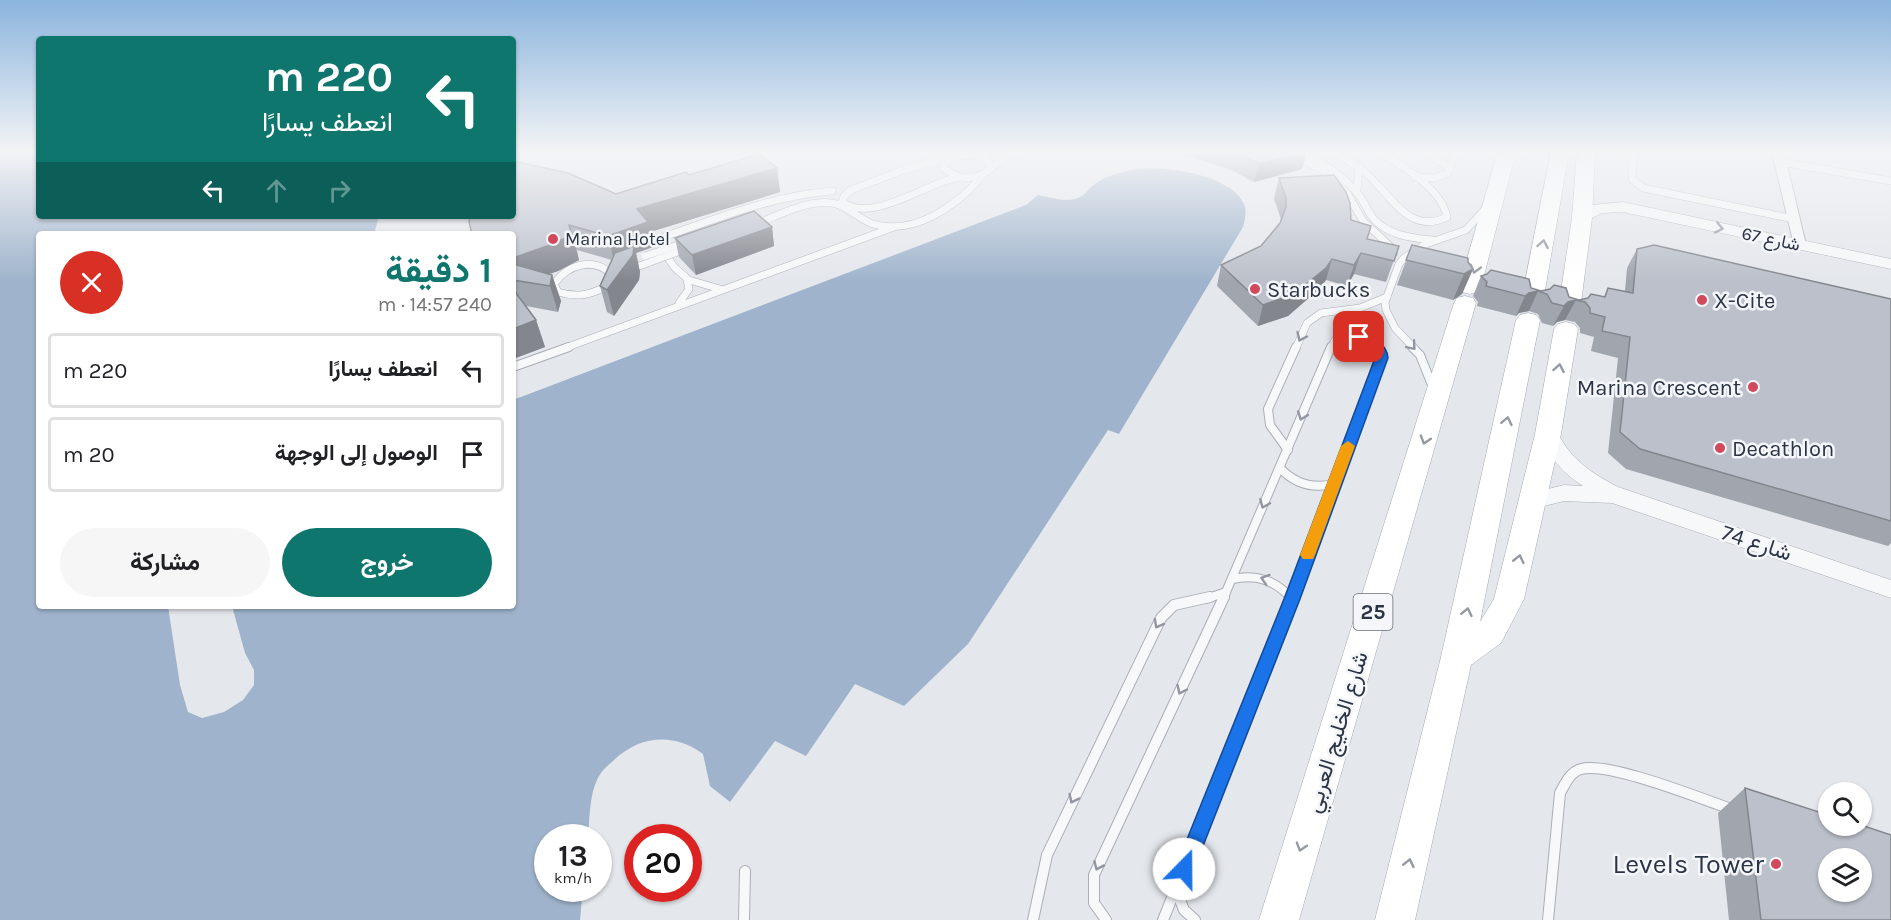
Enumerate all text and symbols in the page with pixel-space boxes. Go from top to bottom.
text: 220 m [265,52,393,102]
icon: left [414,60,492,138]
text: انعطف يسارًا [262,106,393,138]
icon: left [197,174,230,207]
icon: ahead [260,174,293,207]
icon: right [323,174,356,207]
one-way arrow [1714,221,1724,234]
street label: شارع 67 [1740,222,1802,257]
place label: Marina Hotel [565,228,670,250]
marker: Marina Hotel [546,232,560,246]
one-way arrow [1536,240,1549,250]
text: 1 دقيقة [385,249,492,291]
button: close [60,251,123,314]
one-way arrow [1470,263,1482,274]
place label: Starbucks [1267,277,1370,303]
marker: Starbucks [1248,282,1262,296]
place label: X-Cite [1714,288,1775,314]
text: 240 m · 14:57 [378,293,492,316]
marker: X-Cite [1695,293,1709,307]
pin [1333,311,1384,362]
icon: arrive [1342,320,1375,353]
one-way arrow [1296,330,1308,341]
one-way arrow [1405,339,1416,350]
icon: left [456,354,489,387]
text: انعطف يسارًا [328,356,438,382]
text: 220 m [63,358,127,384]
one-way arrow [1552,364,1565,374]
place label: Marina Crescent [1577,375,1741,401]
marker: Marina Crescent [1746,380,1760,394]
one-way arrow [1296,410,1309,420]
one-way arrow [1500,416,1513,426]
one-way arrow [1420,434,1432,445]
place label: Decathlon [1732,436,1834,462]
icon: arrive [456,438,489,471]
text: الوصول إلى الوجهة [275,440,438,466]
marker: Decathlon [1713,441,1727,455]
text: 20 m [63,442,115,468]
one-way arrow [1260,497,1272,508]
street label: شارع 74 [1718,519,1795,567]
button: مشاركة [60,528,270,597]
button: خروج [282,528,492,597]
one-way arrow [1511,554,1524,564]
one-way arrow [1260,574,1271,586]
road number: 25 [1354,594,1392,630]
one-way arrow [1460,607,1473,617]
one-way arrow [1154,618,1166,628]
street label: شارع الخليج العربي [1300,649,1379,818]
one-way arrow [1177,683,1189,694]
map controls [1818,782,1872,902]
button: search [1818,782,1872,836]
one-way arrow [1069,793,1081,804]
speed limit sign: 20 [624,824,702,902]
position arrow [1152,837,1216,901]
text: 13 [558,838,588,874]
one-way arrow [1296,841,1308,852]
place label: Levels Tower [1613,848,1764,880]
button: layers [1818,848,1872,902]
marker: Levels Tower [1769,857,1783,871]
one-way arrow [1401,858,1414,868]
one-way arrow [1093,859,1105,870]
text: km/h [554,869,592,887]

